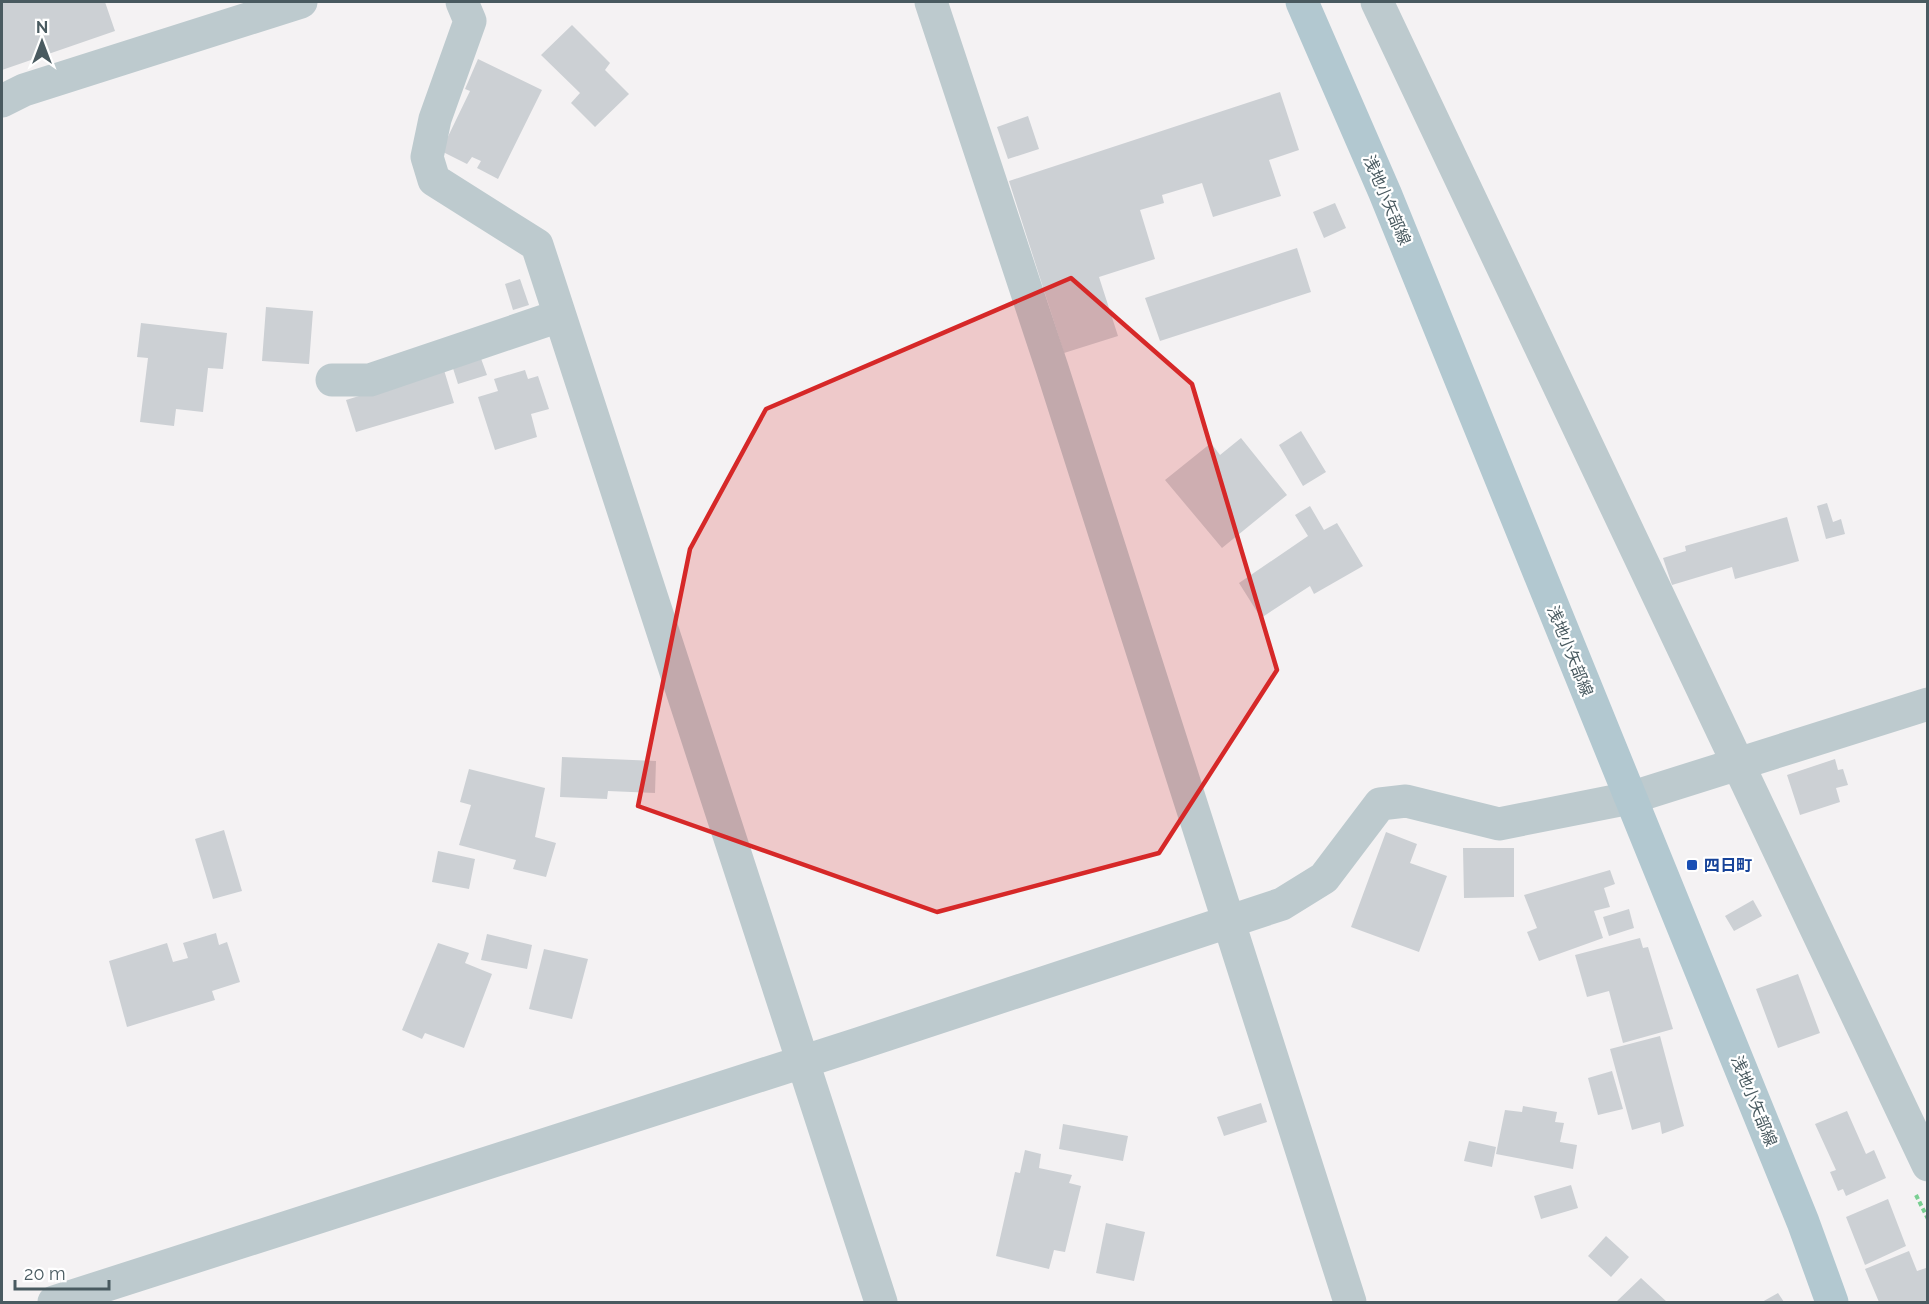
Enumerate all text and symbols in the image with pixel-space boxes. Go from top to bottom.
north arrow [12,12,72,72]
text: N [36,18,48,37]
street label: 浅地小矢部線 [1359,152,1415,248]
street label: 浅地小矢部線 [1543,603,1597,699]
place label: 四日町 [1704,856,1752,875]
marker: 四日町 [1685,858,1699,872]
street label: 浅地小矢部線 [1727,1053,1781,1149]
scale bar [15,1253,110,1291]
text: 20 m [24,1263,66,1284]

